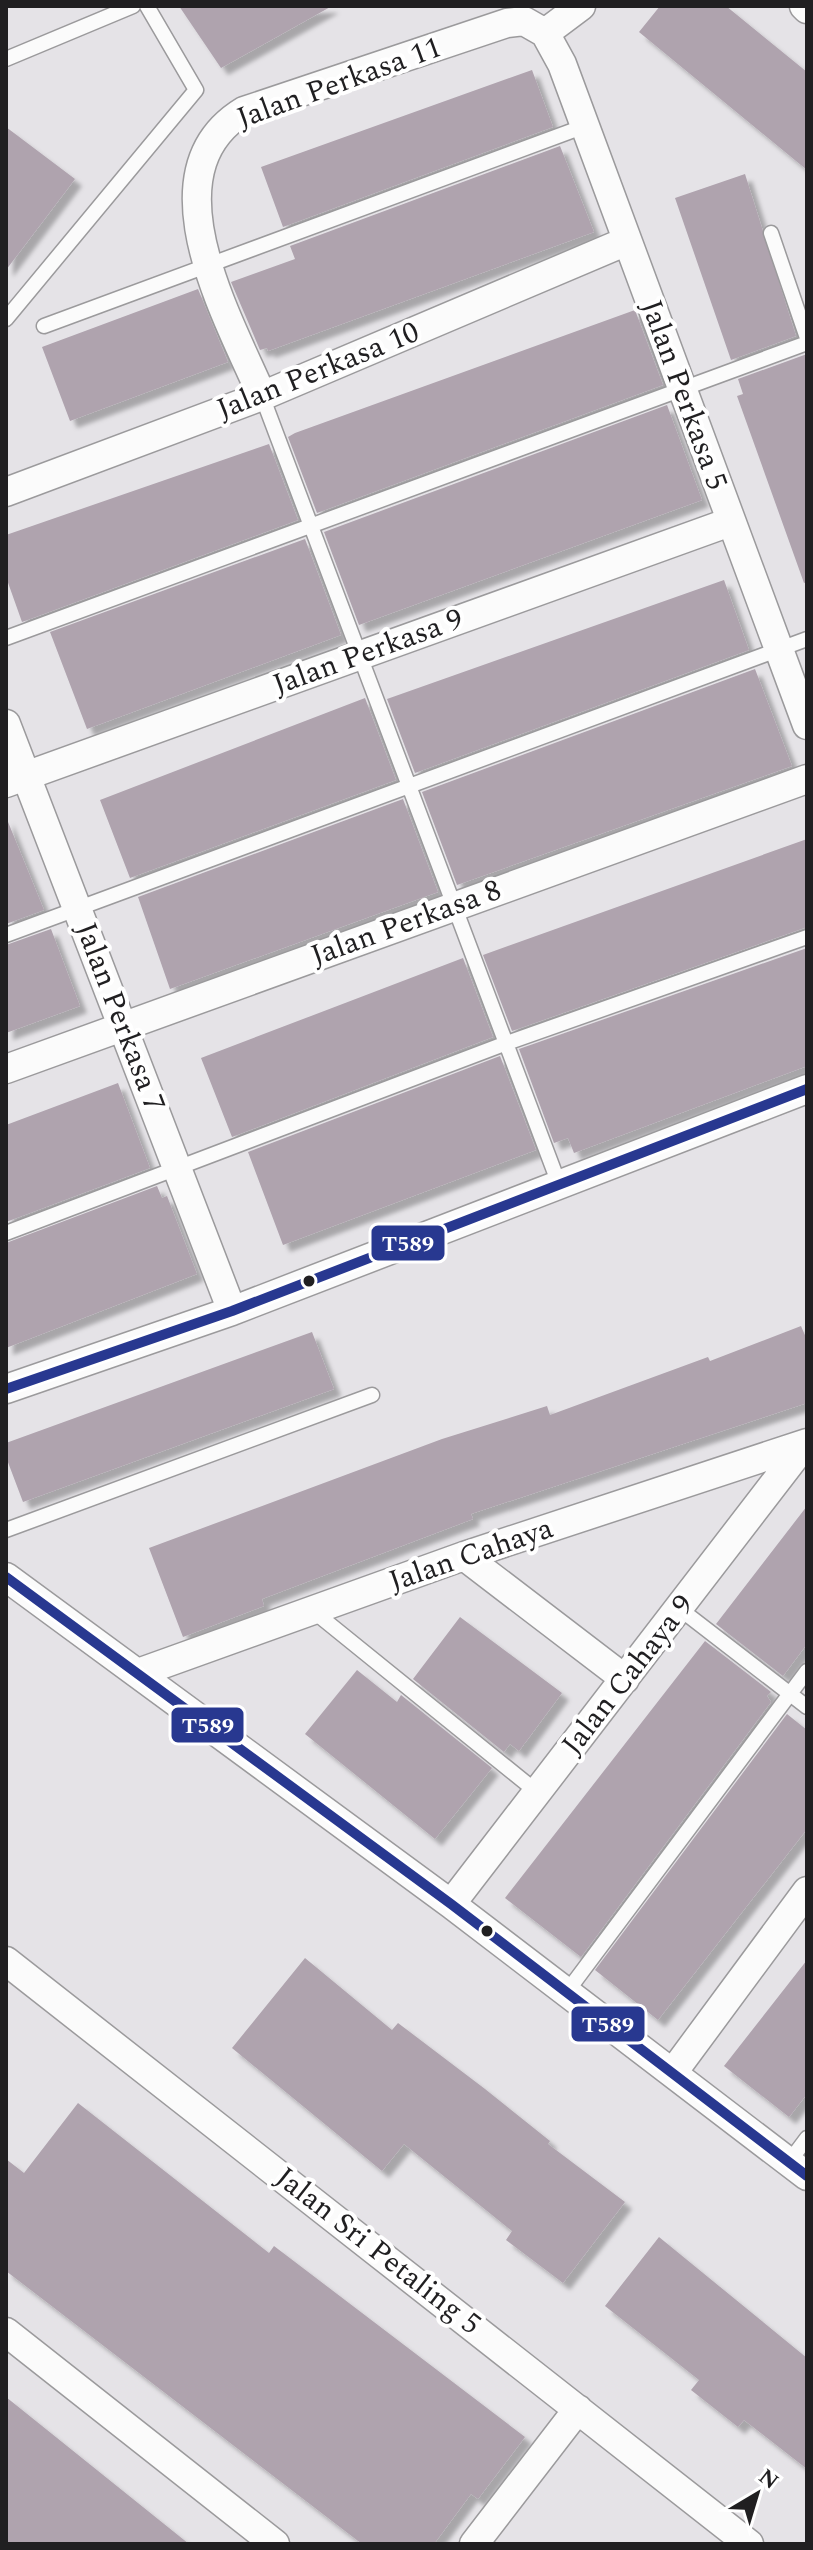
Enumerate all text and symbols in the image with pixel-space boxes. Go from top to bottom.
street label: Jalan Perkasa 11 [230,25,448,141]
street label: Jalan Perkasa 5 [628,293,740,497]
street label: Jalan Perkasa 10 [210,309,426,433]
street label: Jalan Perkasa 9 [266,596,470,708]
street label: Jalan Perkasa 8 [304,867,508,979]
street label: Jalan Perkasa 7 [63,915,177,1119]
line badge: T589 [370,1224,446,1262]
text: T589 [382,1228,434,1261]
unlabelled marker [301,1273,317,1289]
street label: Jalan Cahaya [383,1505,560,1605]
street label: Jalan Cahaya 9 [550,1585,706,1765]
line badge: T589 [170,1706,245,1744]
text: T589 [182,1710,234,1743]
unlabelled marker [479,1923,495,1939]
line badge: T589 [570,2005,646,2043]
text: T589 [582,2009,634,2042]
street label: Jalan Sri Petaling 5 [265,2156,491,2346]
north arrow [717,2454,797,2534]
text: N [751,2461,786,2498]

